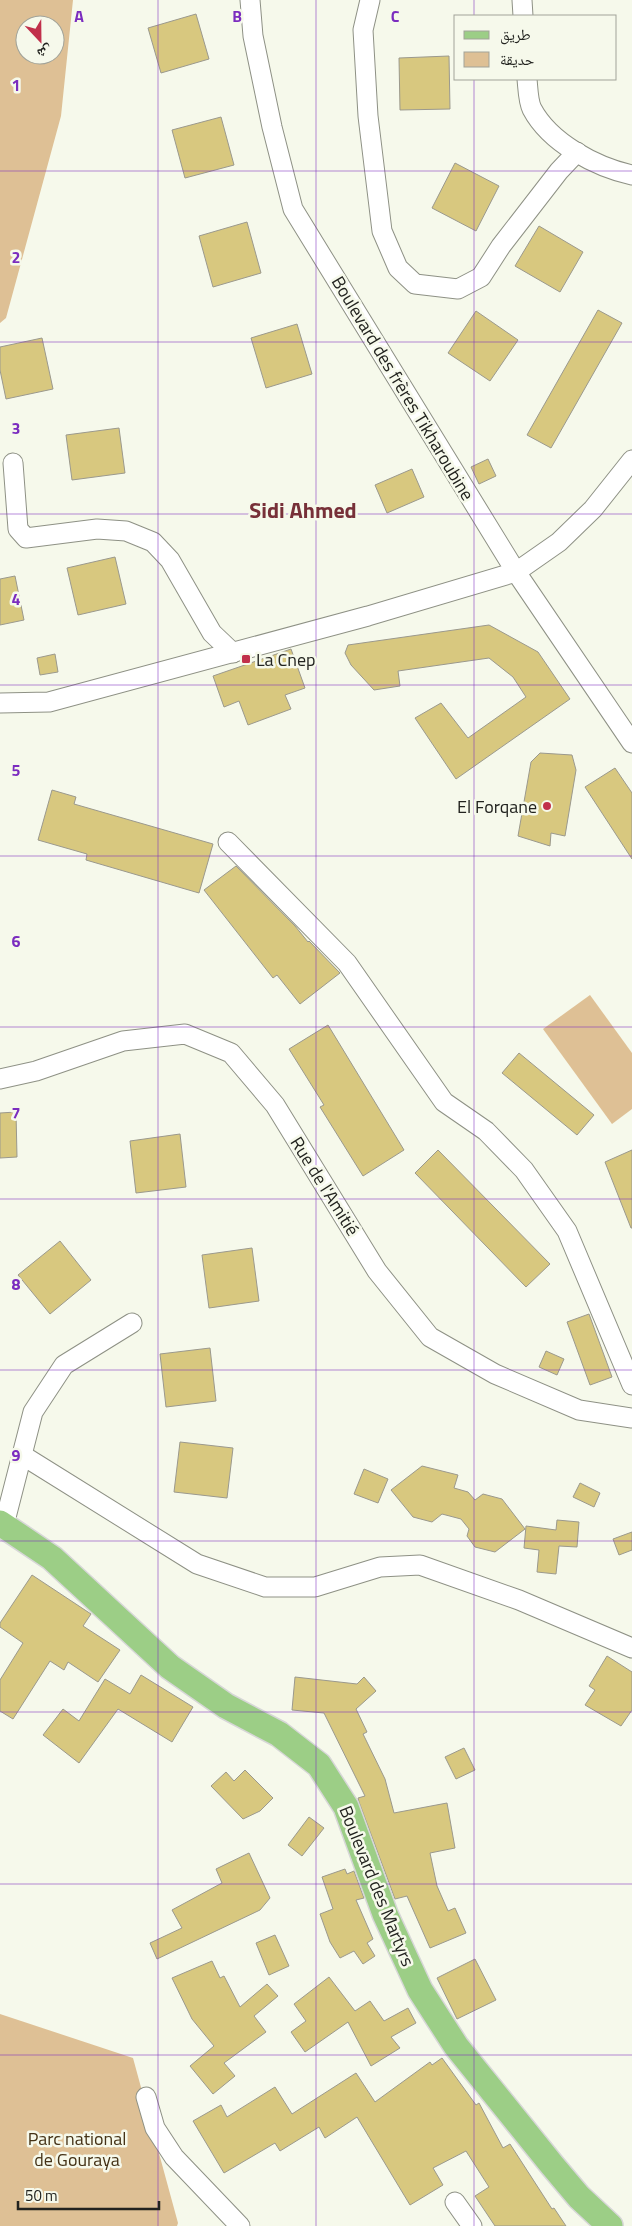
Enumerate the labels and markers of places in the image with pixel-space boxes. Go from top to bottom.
place label: La Cnep [256,646,316,673]
marker: La Cnep [240,653,252,665]
place label: El Forqane [457,793,537,820]
marker: El Forqane [541,800,553,812]

